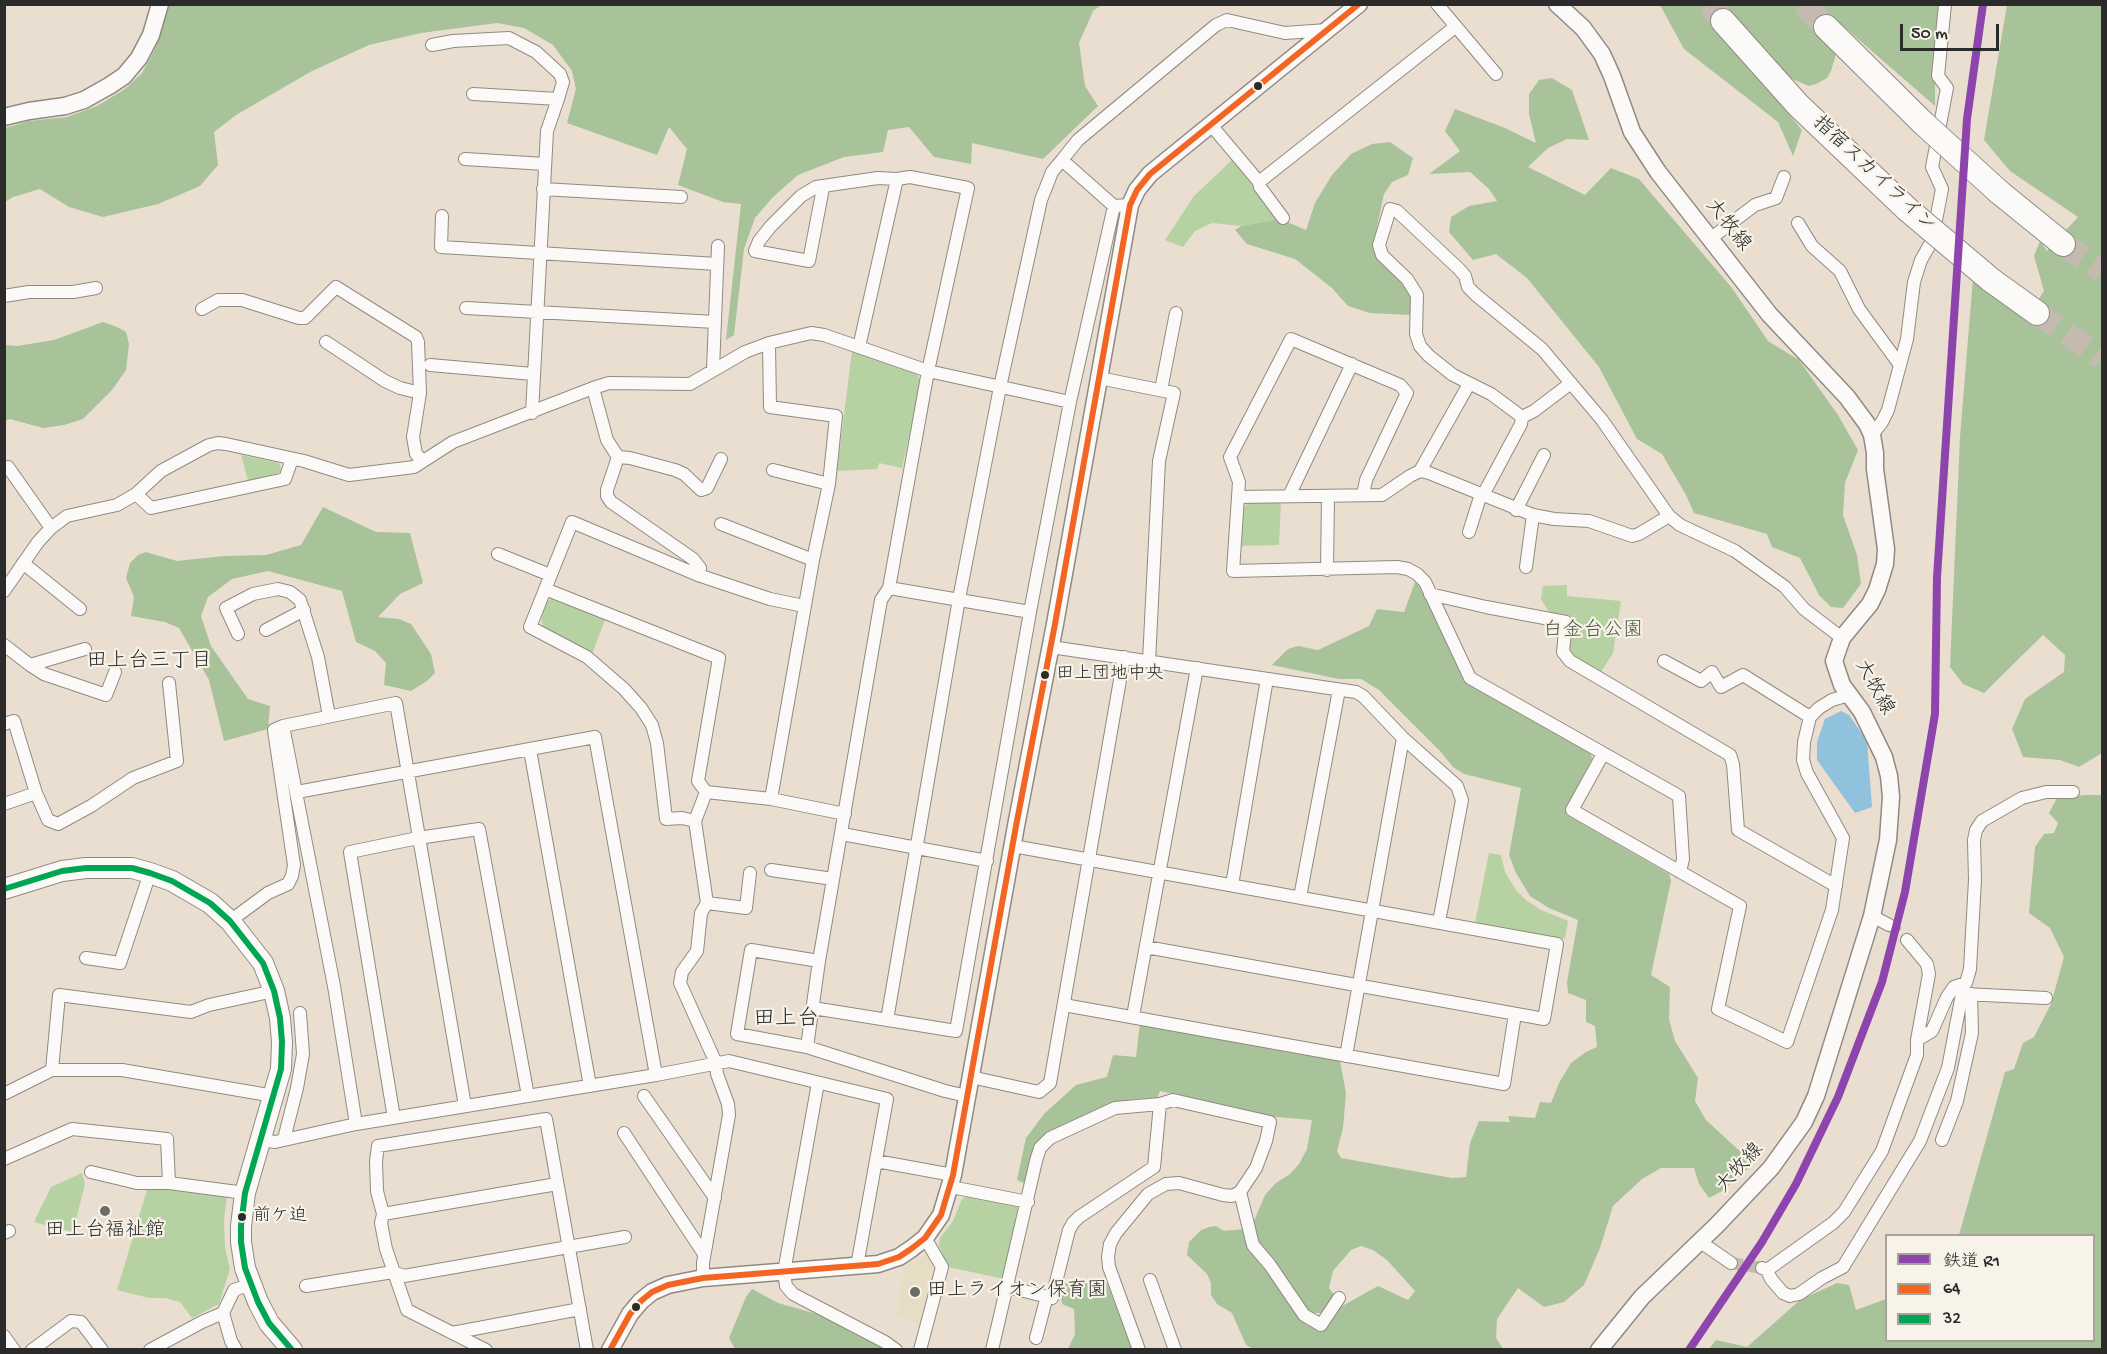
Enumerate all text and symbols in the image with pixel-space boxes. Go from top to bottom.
scale bar [1903,12,2002,50]
text: 50 m [1911,24,1948,45]
unlabelled marker [1252,80,1264,92]
street label: 指宿スカイライン [1806,112,1940,238]
street label: 大牧線 [1699,195,1755,257]
park label: 白金台公園 [1543,620,1643,644]
district label: 田上台三丁目 [86,650,212,676]
street label: 大牧線 [1848,656,1898,720]
place label: 田上団地中央 [1056,664,1164,686]
marker: 田上団地中央 [1039,669,1051,681]
district label: 田上台 [753,1008,819,1034]
street label: 大牧線 [1712,1139,1770,1199]
marker: 田上台福祉館 [98,1204,112,1218]
place label: 前ケ迫 [253,1206,307,1228]
marker: 前ケ迫 [236,1211,248,1223]
place label: 田上台福祉館 [45,1220,165,1244]
legend [1885,1234,2095,1342]
text: 鉄道 R1 [1943,1252,2000,1273]
text: 64 [1943,1279,1961,1300]
place label: 田上ライオン保育園 [927,1280,1107,1304]
marker: 田上ライオン保育園 [908,1285,922,1299]
unlabelled marker [630,1301,642,1313]
text: 32 [1943,1309,1961,1330]

